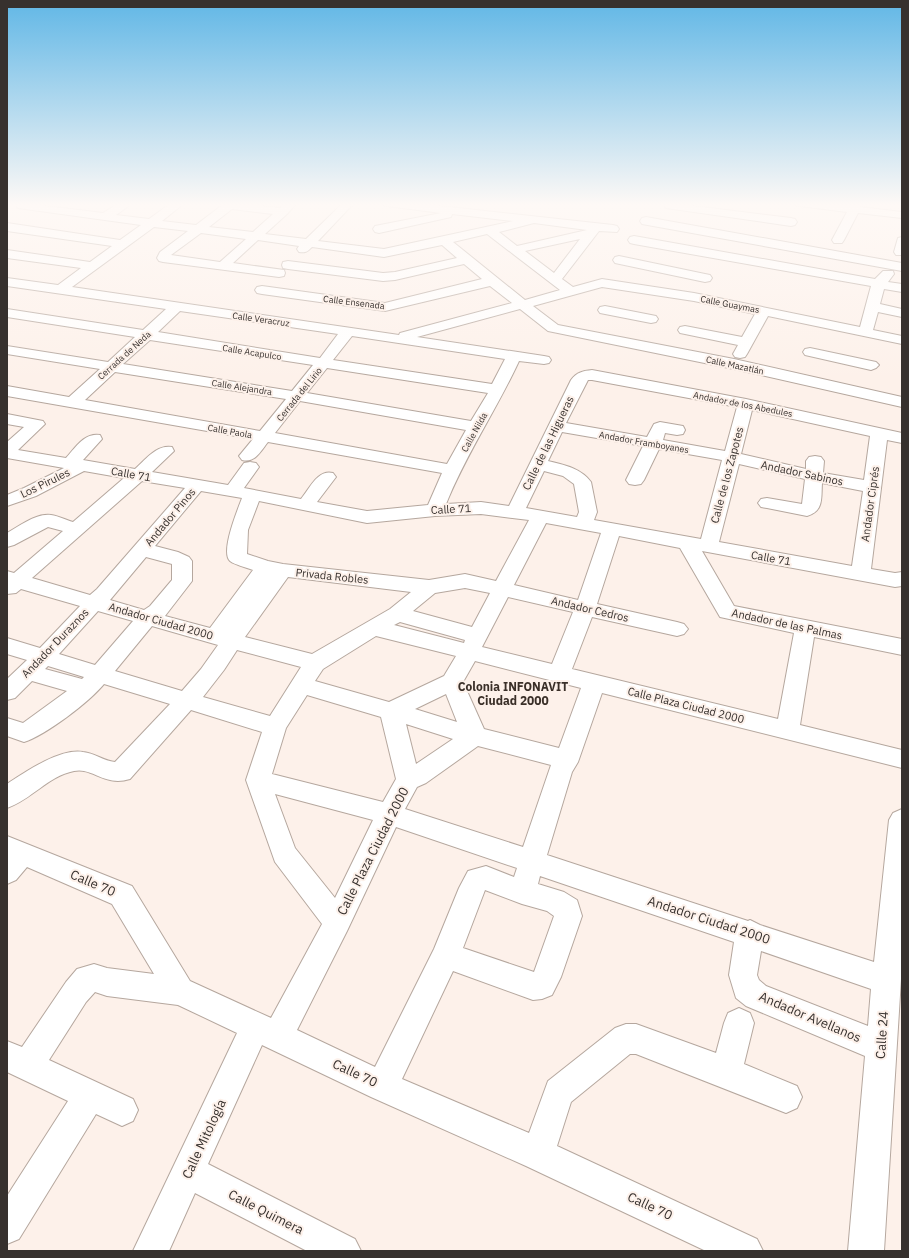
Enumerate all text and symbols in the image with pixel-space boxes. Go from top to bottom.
street label: Calle Ensenada [323,293,386,311]
street label: Calle Guaymas [700,293,760,315]
street label: Calle Veracruz [232,310,290,328]
street label: Cerrada de Neda [95,328,153,382]
street label: Calle Acapulco [222,342,282,362]
street label: Calle Mazatlán [705,353,765,377]
street label: Cerrada del Lirio [274,365,324,423]
street label: Calle Alejandra [211,377,273,397]
street label: Andador de los Abedules [692,389,794,419]
street label: Calle de las Higueras [519,394,577,492]
street label: Calle Nilda [459,410,489,454]
street label: Calle Paola [207,422,253,440]
street label: Calle de los Zapotes [707,425,747,525]
street label: Andador Framboyanes [598,429,690,455]
street label: Andador Sabinos [760,457,844,489]
street label: Calle 71 [110,464,153,484]
street label: Los Pirules [18,465,72,501]
street label: Andador Ciprés [858,465,882,543]
street label: Andador Pinos [142,485,198,549]
street label: Calle 71 [430,501,472,517]
street label: Calle 71 [750,548,793,568]
street label: Privada Robles [295,565,369,587]
street label: Andador Cedros [550,593,630,625]
street label: Andador Ciudad 2000 [107,599,215,643]
street label: Andador Duraznos [18,605,92,681]
street label: Andador de las Palmas [730,605,844,643]
district label: Colonia INFONAVIT Ciudad 2000 [458,679,568,708]
street label: Calle Plaza Ciudad 2000 [626,684,746,726]
street label: Calle Plaza Ciudad 2000 [333,784,413,918]
street label: Calle 70 [68,866,119,900]
street label: Andador Ciudad 2000 [646,892,773,948]
street label: Andador Avellanos [756,988,864,1046]
street label: Calle 24 [872,1010,892,1059]
street label: Calle 70 [330,1055,380,1091]
street label: Calle Mitología [178,1097,230,1181]
street label: Calle Quimera [226,1186,307,1238]
street label: Calle 70 [625,1188,675,1224]

